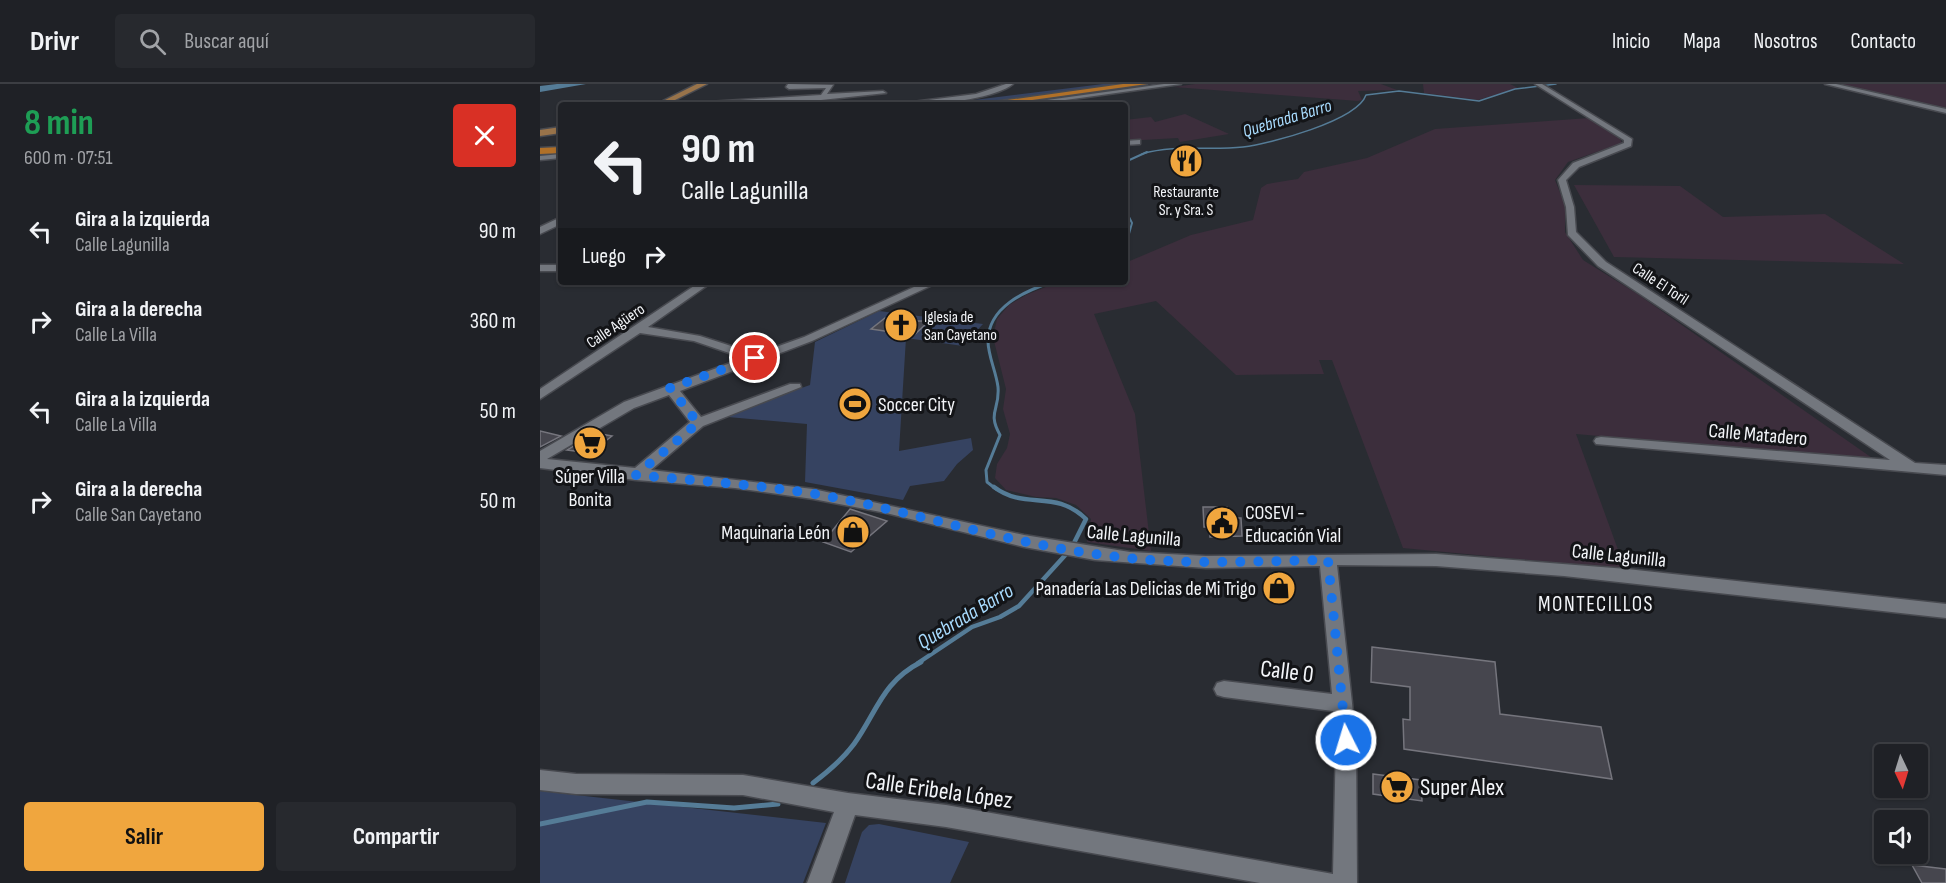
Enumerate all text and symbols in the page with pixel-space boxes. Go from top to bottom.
search box [115,14,535,68]
text: Drivr [30,25,79,58]
icon: search [136,25,169,58]
text: Buscar aquí [184,28,269,55]
text: Inicio [1612,29,1650,54]
text: Mapa [1683,29,1721,54]
text: Nosotros [1754,29,1818,54]
text: Contacto [1851,29,1916,54]
water label: Quebrada Barro [1240,95,1335,142]
text: 8 min [24,102,94,145]
button: close [453,104,516,167]
text: 90 m [681,124,755,175]
icon: left [582,126,660,204]
restaurant icon: Restaurante Sr. y Sra. S [1168,143,1204,179]
text: 600 m · 07:51 [24,146,113,170]
text: Calle Lagunilla [681,175,809,207]
place label: Restaurante Sr. y Sra. S [1153,183,1219,220]
text: Gira a la izquierda [75,206,210,233]
icon: left [24,215,57,248]
text: 90 m [479,218,516,245]
text: Calle Lagunilla [75,233,170,257]
icon: right [638,240,671,273]
text: Luego [582,243,626,270]
street label: Calle El Toril [1628,259,1692,309]
text: Gira a la derecha [75,296,202,323]
street label: Calle Agüero [583,300,649,353]
icon: right [24,305,57,338]
church icon: Iglesia de San Cayetano [883,307,919,343]
text: 360 m [470,308,516,335]
place label: Iglesia de San Cayetano [924,308,997,345]
text: Calle La Villa [75,323,157,347]
pin [729,332,780,383]
icon: arrive [738,341,771,374]
text: Gira a la izquierda [75,386,210,413]
sports icon: Soccer City [837,386,873,422]
place label: Soccer City [878,393,955,417]
icon: left [24,395,57,428]
text: 50 m [480,398,516,425]
text: Calle La Villa [75,413,157,437]
street label: Calle Matadero [1708,419,1808,451]
supermarket icon: Súper Villa Bonita [572,425,608,461]
place label: Súper Villa Bonita [555,465,625,512]
text: Gira a la derecha [75,476,202,503]
icon: right [24,485,57,518]
text: 50 m [480,488,516,515]
place label: COSEVI - Educación Vial [1245,501,1341,548]
text: Calle San Cayetano [75,503,202,527]
public building icon: COSEVI - Educación Vial [1204,505,1240,541]
shop icon: Maquinaria León [835,514,871,550]
street label: Calle Lagunilla [1086,520,1182,552]
place label: Maquinaria León [721,521,830,545]
street label: Calle Lagunilla [1571,539,1667,573]
shop icon: Panadería Las Delicias de Mi Trigo [1261,570,1297,606]
place label: Panadería Las Delicias de Mi Trigo [1036,577,1256,601]
water label: Quebrada Barro [913,578,1018,655]
district label: MONTECILLOS [1538,592,1654,617]
street label: Calle 0 [1259,654,1315,689]
position arrow [1314,708,1378,772]
north arrow [1874,744,1928,798]
map controls [1874,744,1928,864]
street label: Calle Eribela López [864,766,1015,815]
supermarket icon: Super Alex [1379,769,1415,805]
place label: Super Alex [1420,773,1504,802]
button: Salir [24,802,264,871]
button: Compartir [276,802,516,871]
button: sound [1874,810,1928,864]

